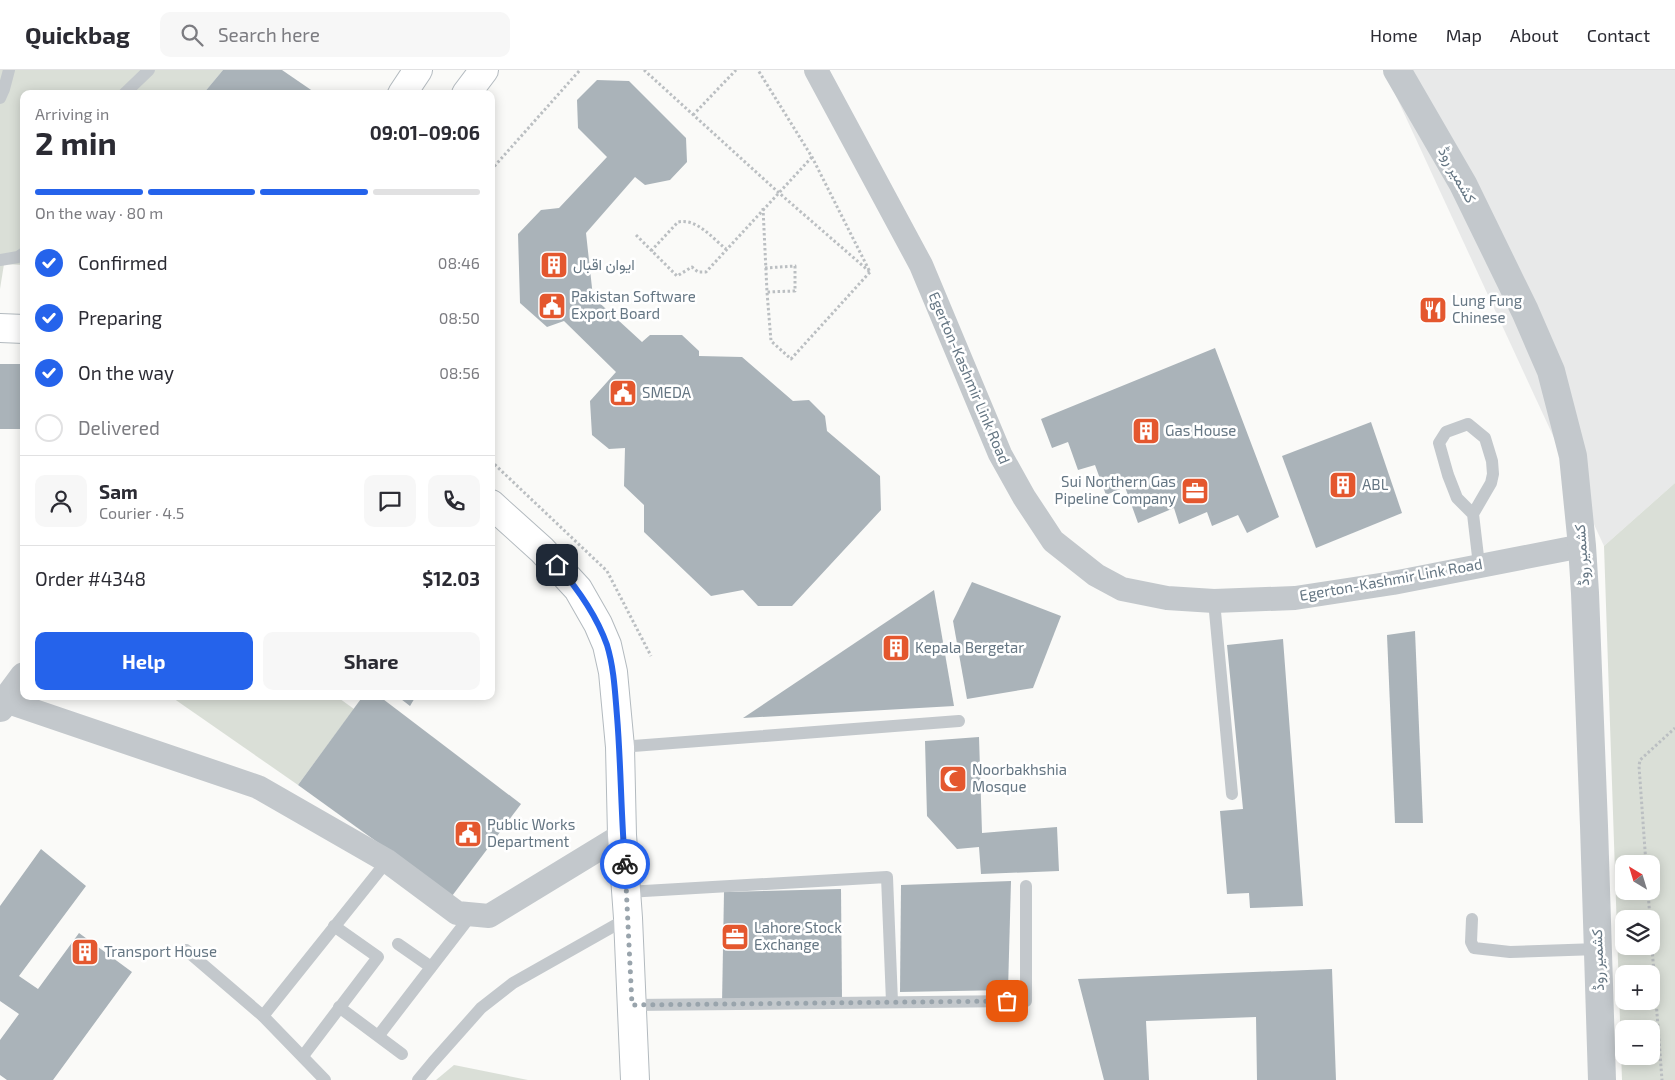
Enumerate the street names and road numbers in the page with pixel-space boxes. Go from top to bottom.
street label: کشمیر روڈ [1434,143,1481,207]
street label: Egerton-Kashmir Link Road [925,289,1014,466]
street label: کشمیر روڈ [1570,523,1593,587]
street label: Egerton-Kashmir Link Road [1298,554,1484,604]
street label: کشمیر روڈ [1587,928,1608,991]

